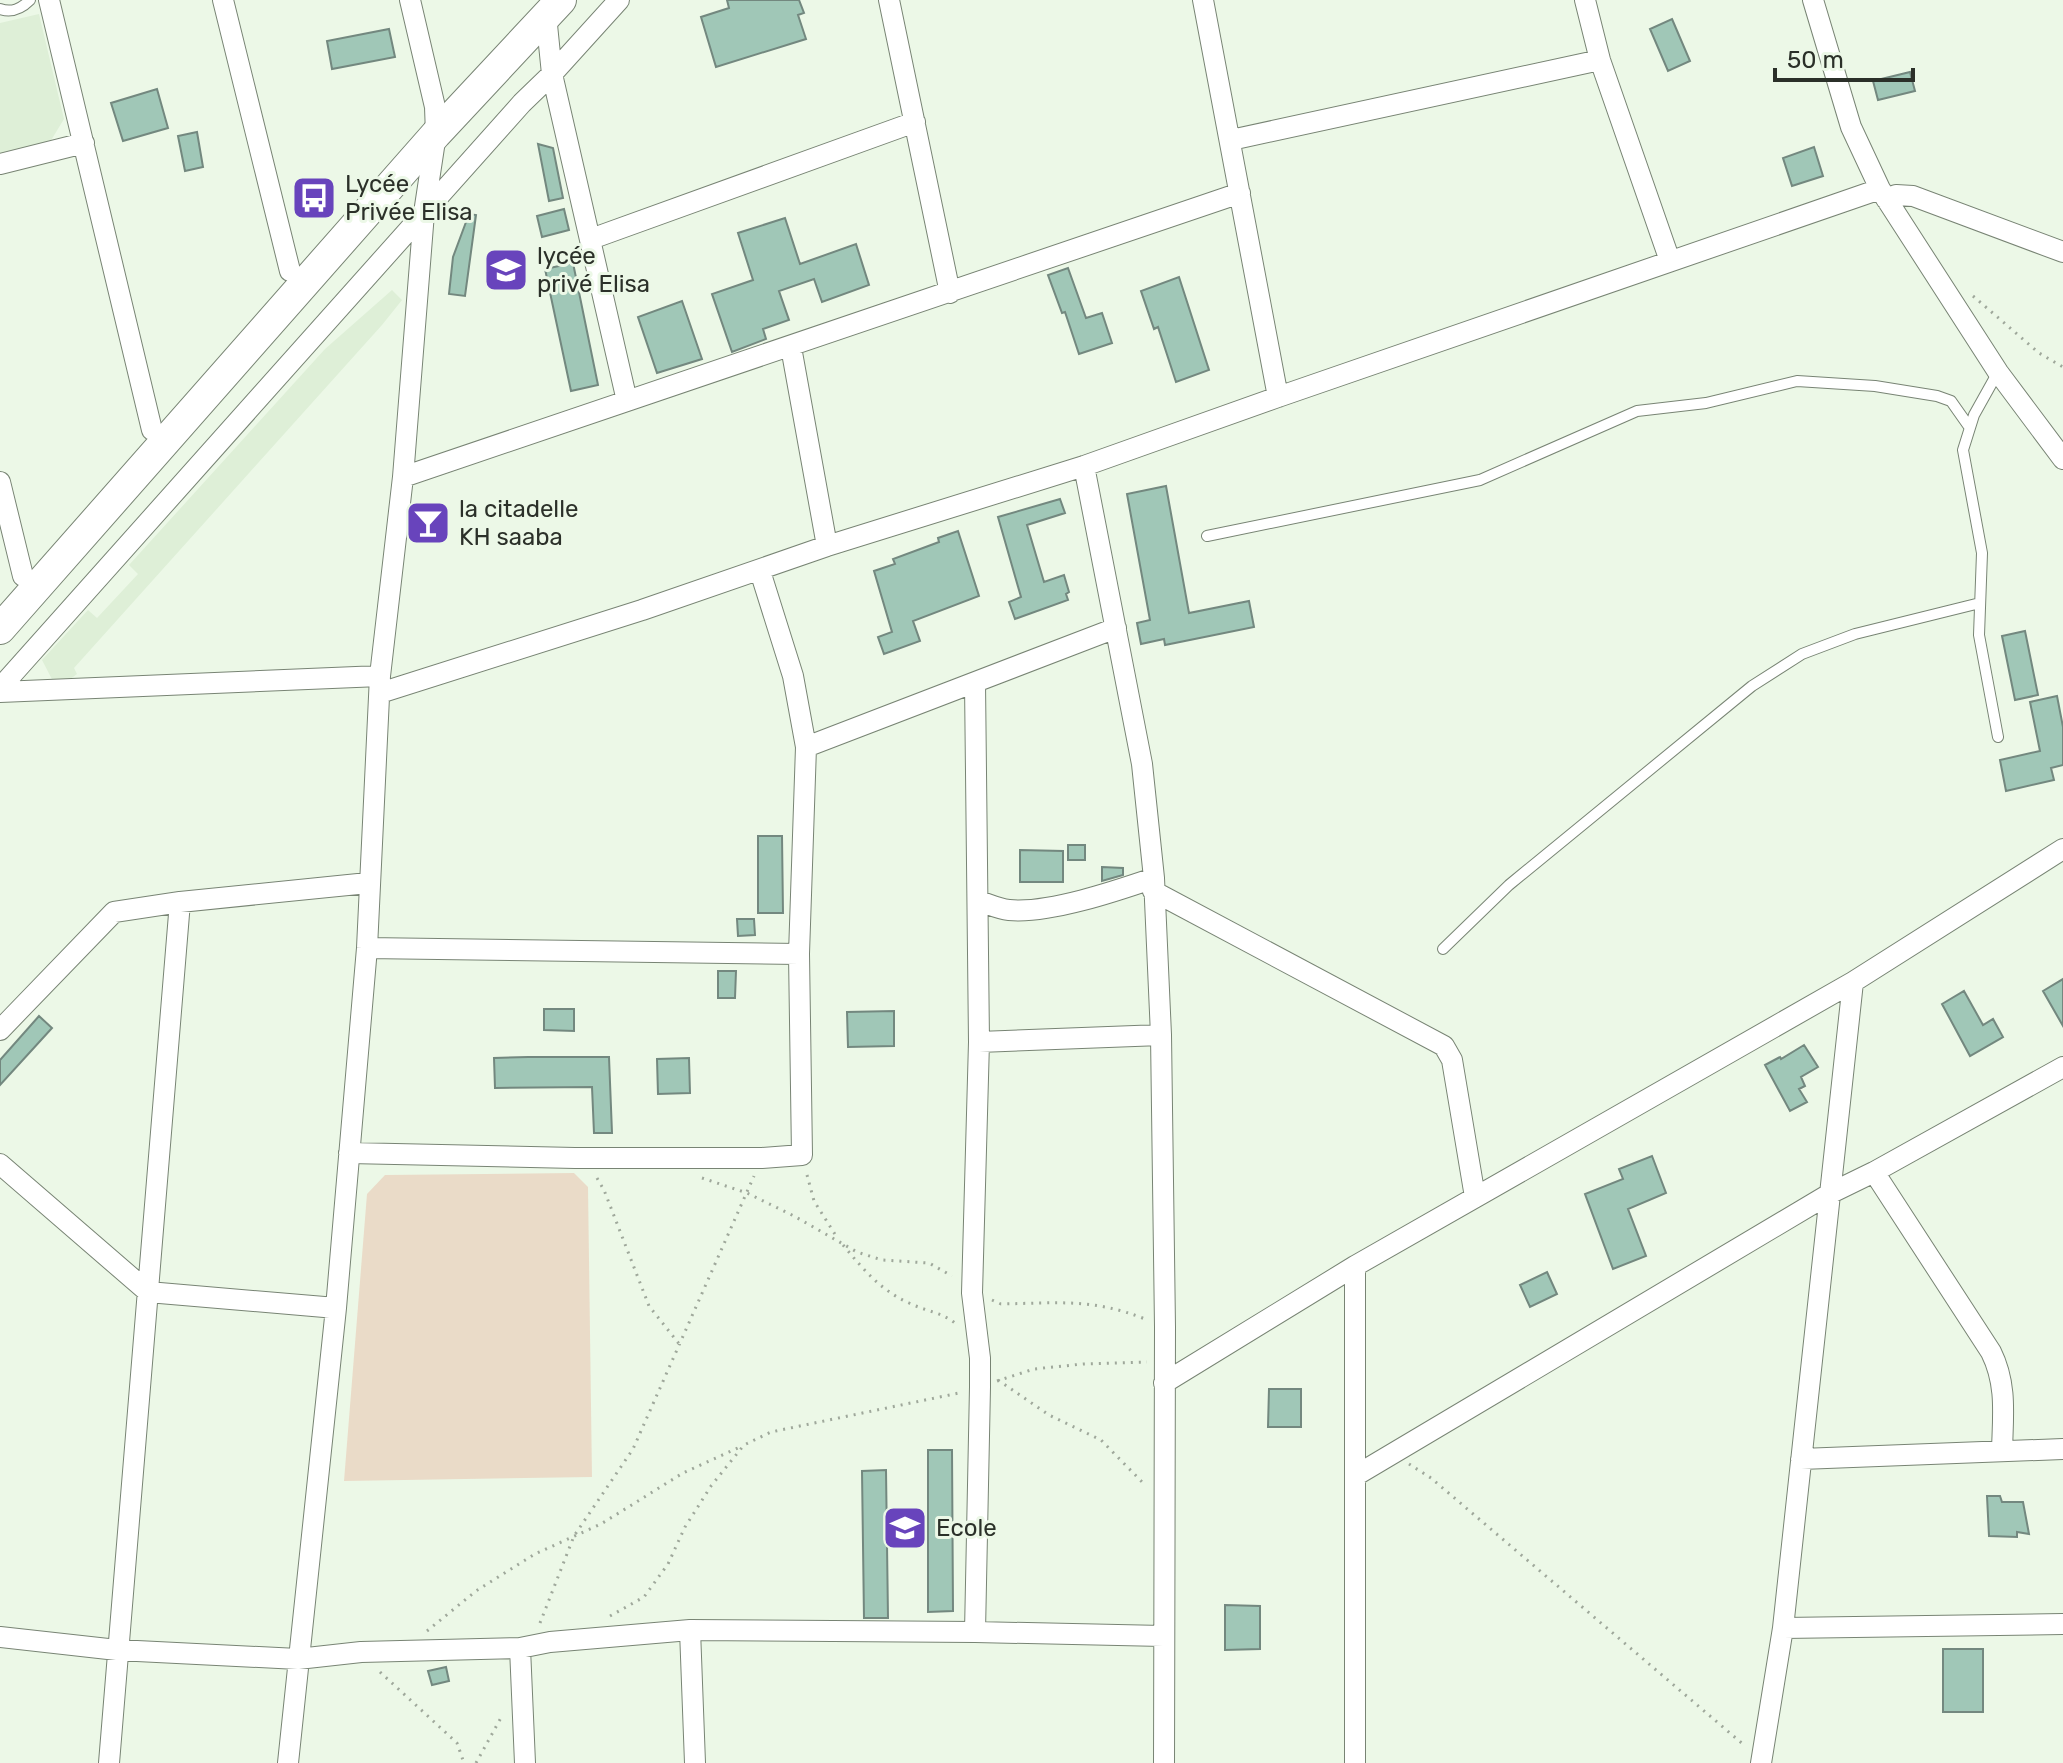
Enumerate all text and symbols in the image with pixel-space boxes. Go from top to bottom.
scale bar [1775,32,1913,82]
text: 50 m [1787,46,1844,74]
place label: Lycée Privée Elisa [345,170,473,226]
bus stop icon: Lycée Privée Elisa [290,174,338,222]
place label: lycée privé Elisa [537,242,650,298]
school or university icon: lycée privé Elisa [482,246,530,294]
place label: la citadelle KH saaba [459,495,578,551]
bar icon: la citadelle KH saaba [404,499,452,547]
school or university icon: Ecole [881,1504,929,1552]
place label: Ecole [936,1514,997,1542]

